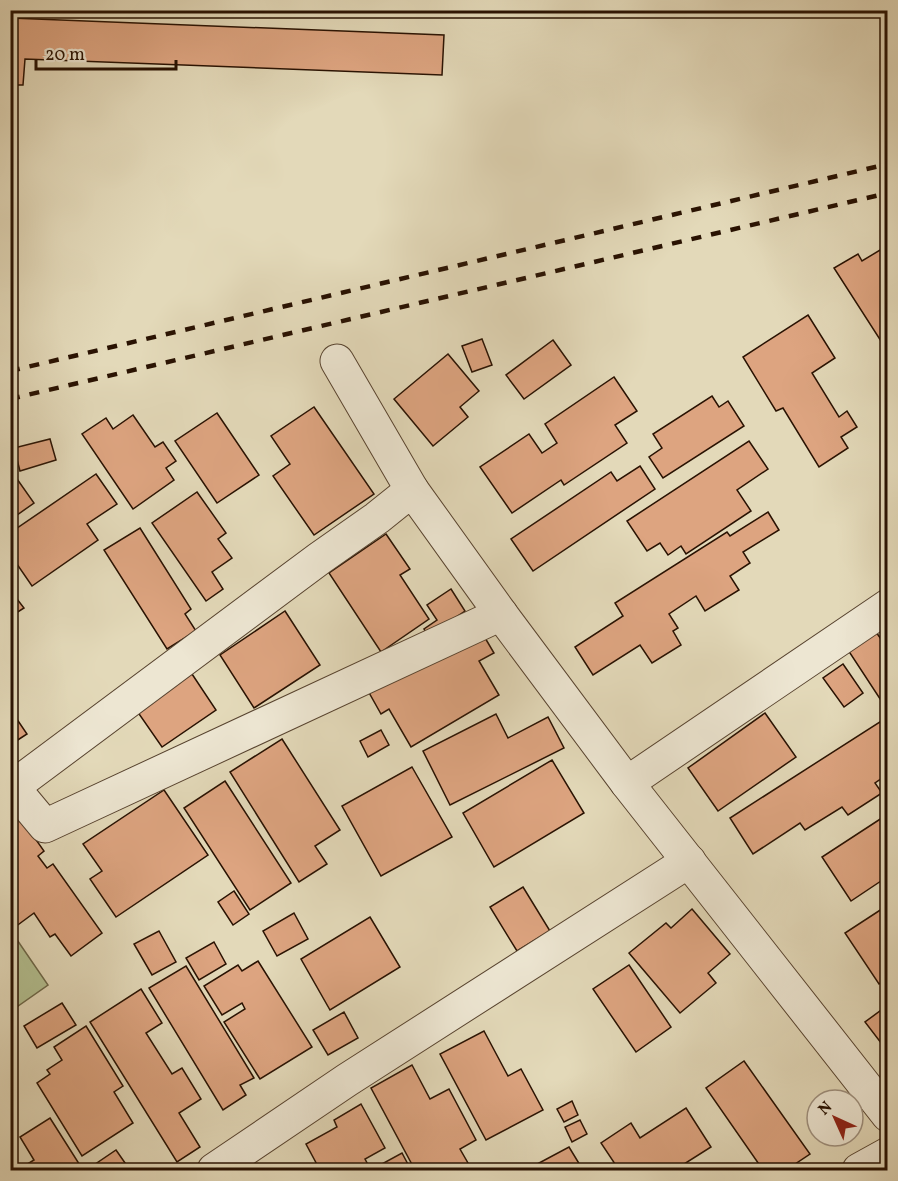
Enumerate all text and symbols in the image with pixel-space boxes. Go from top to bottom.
scale bar [36,33,176,71]
text: 20 m [45,43,85,68]
north arrow [805,1088,865,1148]
text: N [814,1097,838,1121]

